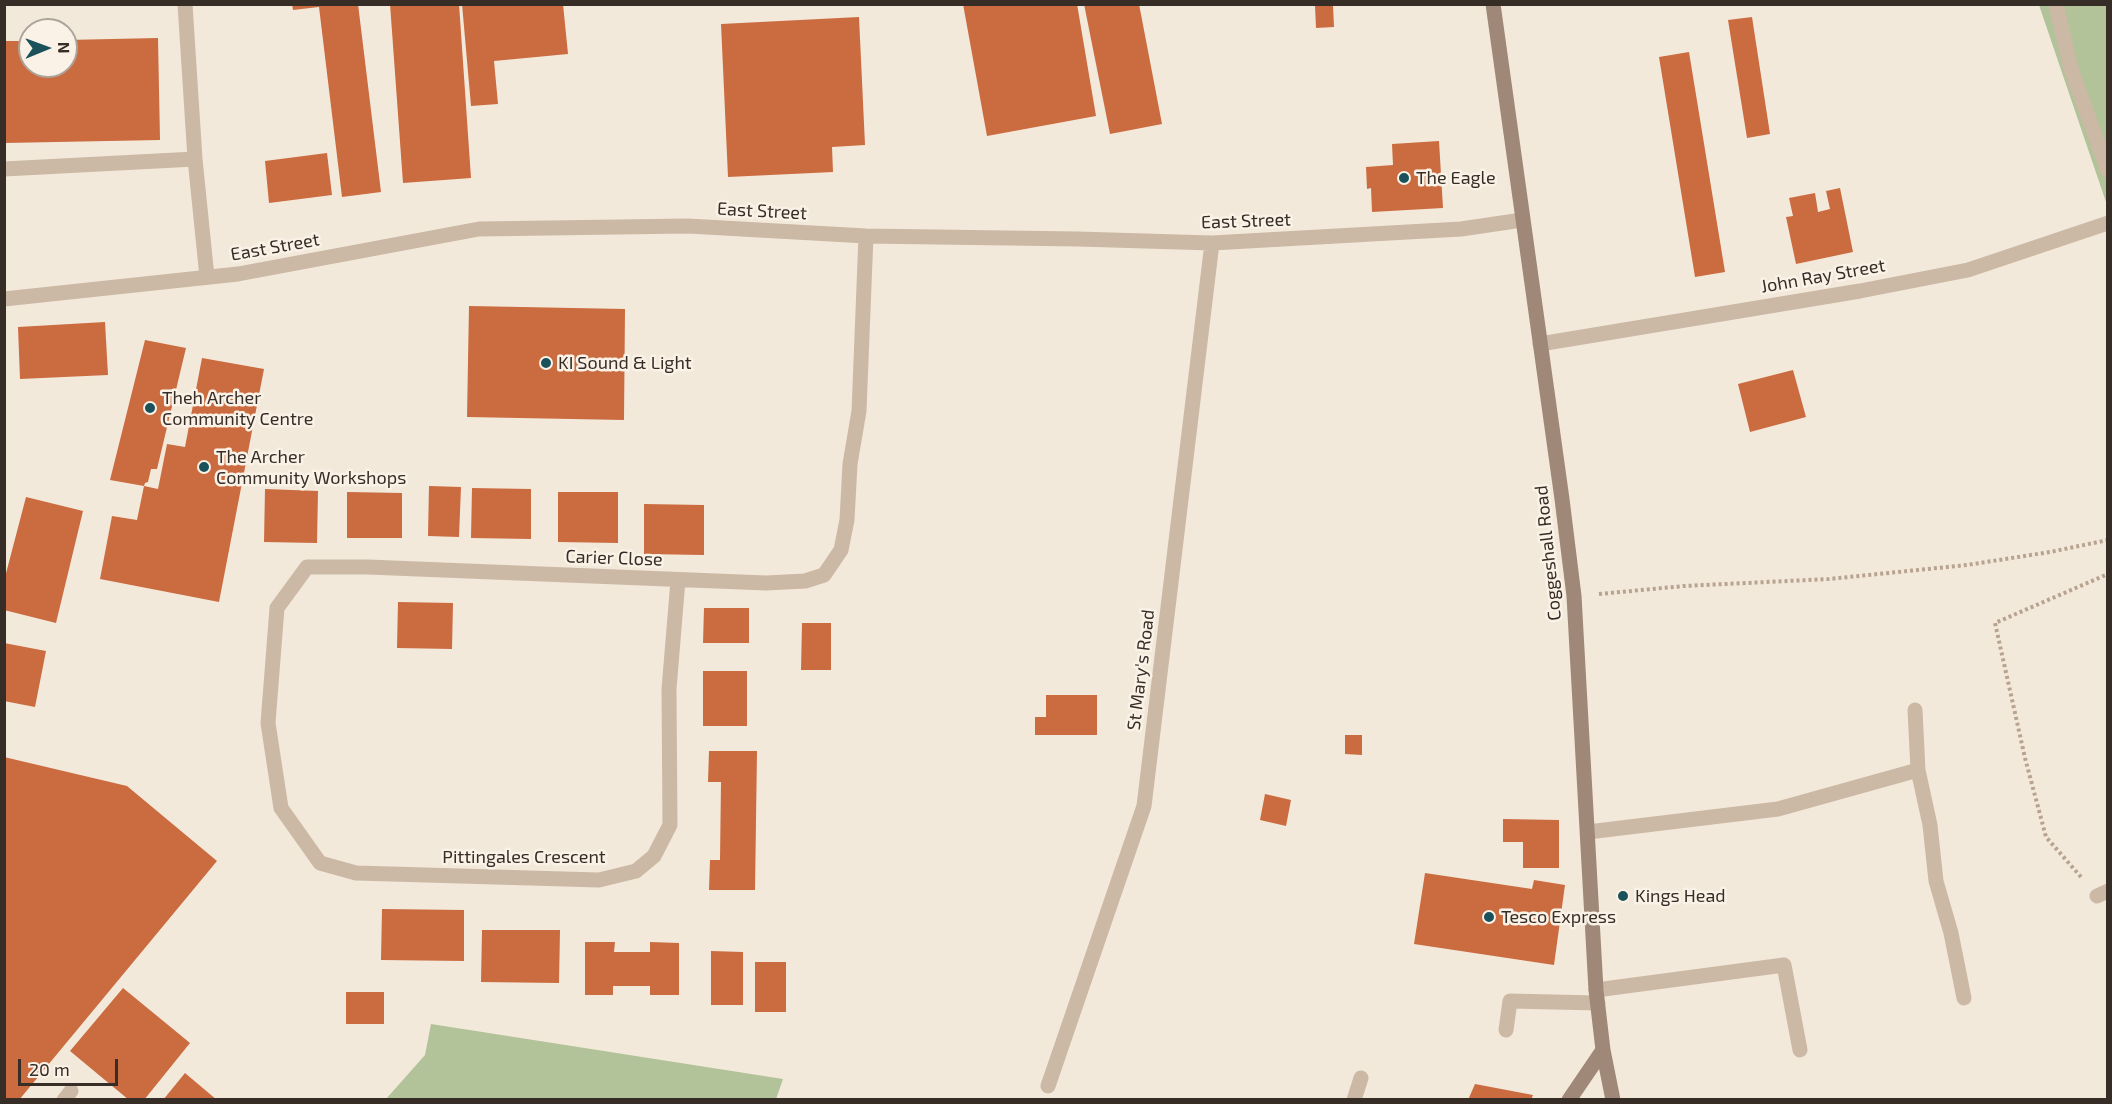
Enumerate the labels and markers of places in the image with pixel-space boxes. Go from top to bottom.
place label: The Eagle [1416,167,1496,189]
marker: The Eagle [1397,171,1411,185]
place label: KI Sound & Light [558,352,692,374]
marker: KI Sound & Light [539,356,553,370]
place label: Theh Archer Community Centre [162,387,313,430]
marker: Theh Archer Community Centre [143,401,157,415]
place label: The Archer Community Workshops [216,446,406,488]
marker: The Archer Community Workshops [197,460,211,474]
place label: Kings Head [1635,885,1726,907]
marker: Kings Head [1616,889,1630,903]
place label: Tesco Express [1501,906,1616,928]
marker: Tesco Express [1482,910,1496,924]

